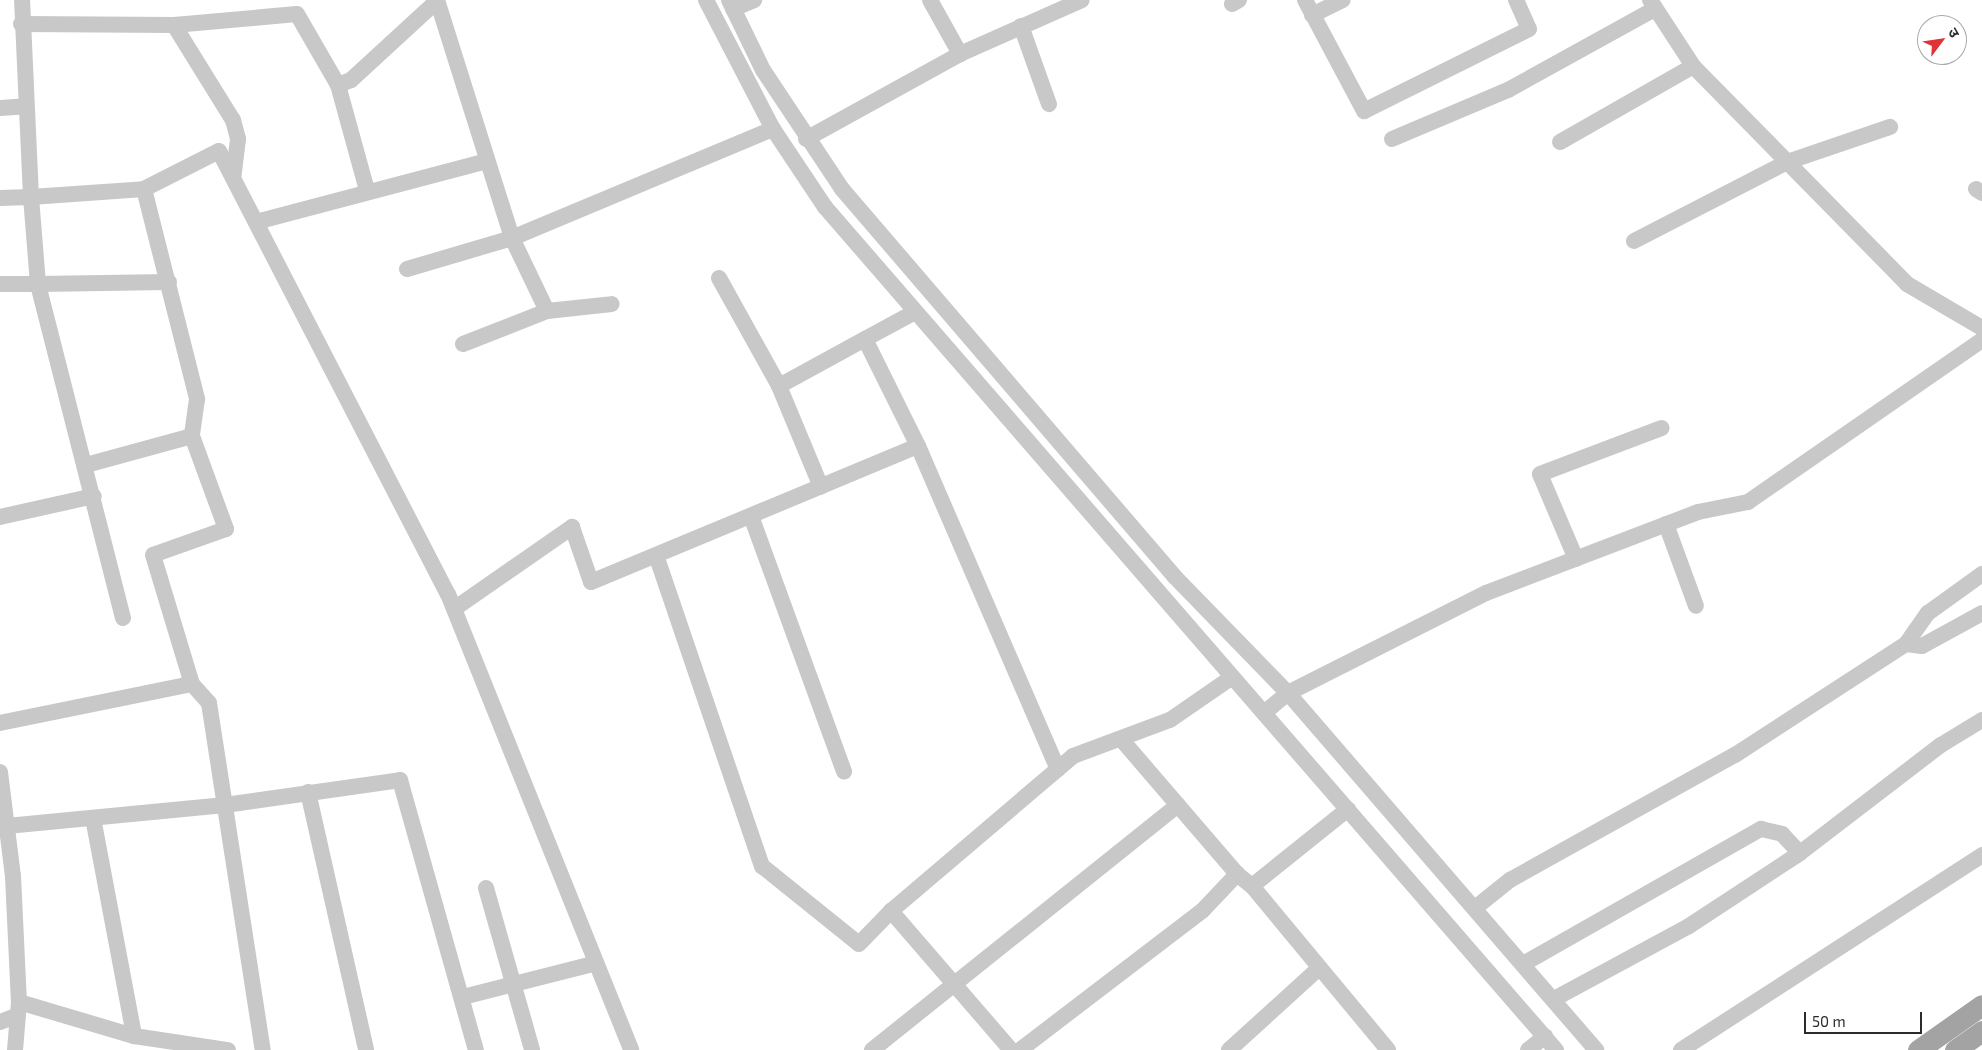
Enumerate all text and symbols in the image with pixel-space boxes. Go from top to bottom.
north arrow [1917,15,1967,65]
text: उ [1945,25,1964,40]
scale bar [1807,1002,1924,1034]
text: 50 m [1812,1012,1846,1030]

